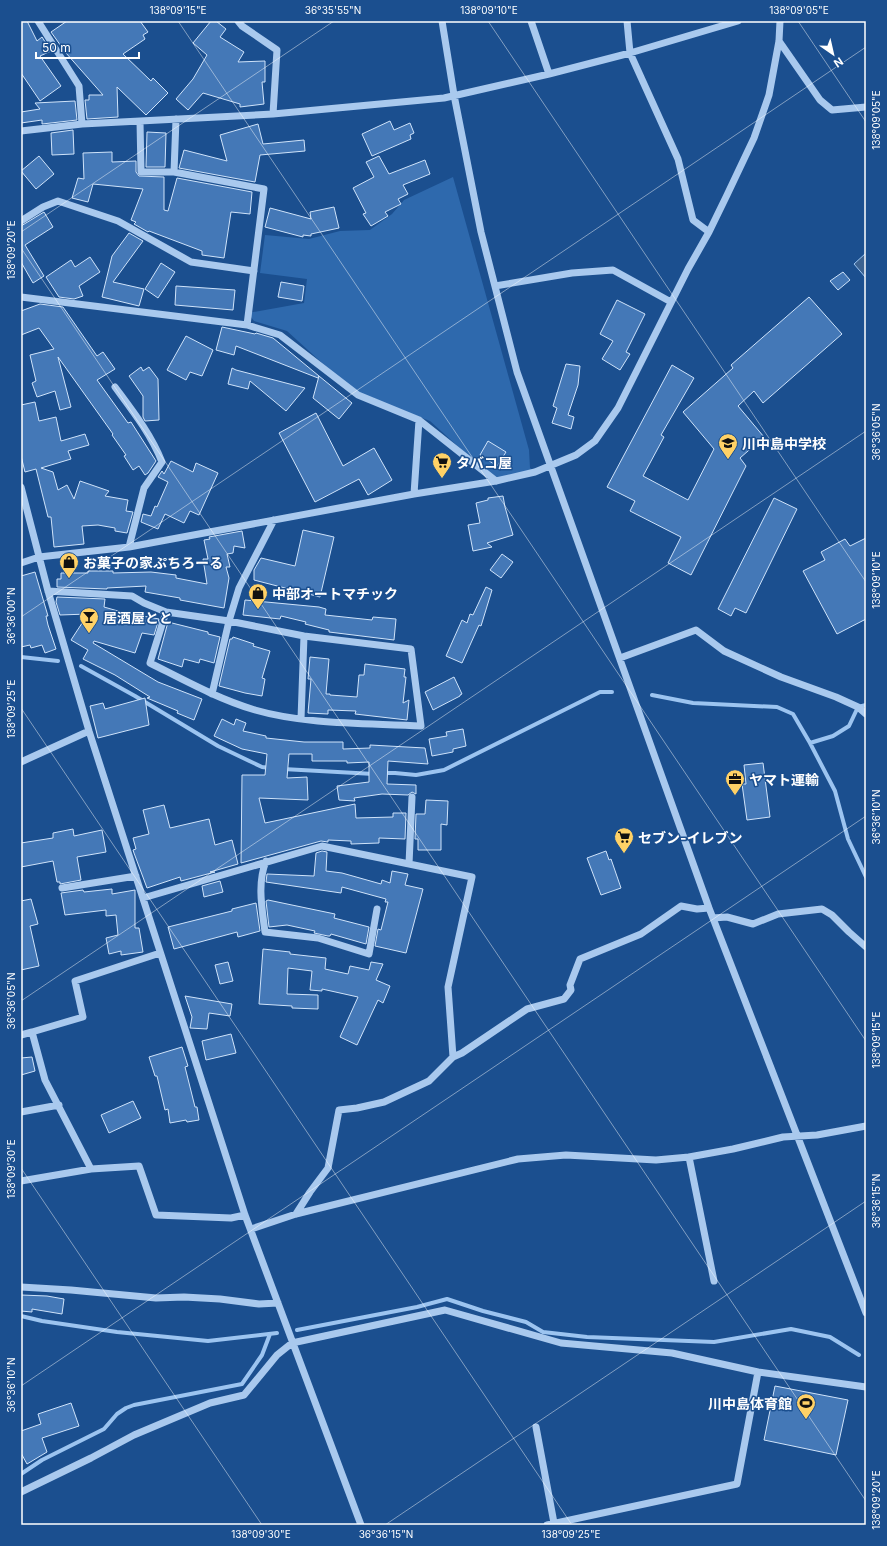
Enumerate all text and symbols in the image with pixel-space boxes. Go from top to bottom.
text: 138°09'15"E [149,4,207,16]
text: 36°35'55"N [305,4,361,16]
text: 138°09'10"E [460,4,518,16]
text: 138°09'05"E [769,4,829,16]
scale bar [36,34,139,60]
north arrow [813,34,853,74]
text: 50 m [42,40,71,55]
text: N [831,54,846,70]
text: 138°09'05"E [870,90,882,150]
text: 138°09'20"E [5,220,17,280]
text: 36°36'05"N [870,404,882,460]
school or university icon: 川中島中学校 [717,432,739,460]
place label: 川中島中学校 [742,435,826,452]
supermarket icon: タバコ屋 [431,451,453,479]
place label: タバコ屋 [456,454,512,471]
shop icon: お菓子の家ぷちろーる [58,551,80,579]
text: 138°09'10"E [870,551,882,609]
place label: お菓子の家ぷちろーる [83,554,223,571]
shop icon: 中部オートマチック [247,582,269,610]
place label: 中部オートマチック [272,585,398,602]
text: 36°36'00"N [5,587,17,645]
bar icon: 居酒屋とと [78,606,100,634]
place label: 居酒屋とと [103,609,173,626]
text: 138°09'25"E [5,679,17,739]
office icon: ヤマト運輸 [724,768,746,796]
place label: ヤマト運輸 [749,771,819,788]
text: 36°36'10"N [870,790,882,844]
supermarket icon: セブン-イレブン [613,826,635,854]
place label: セブン-イレブン [638,829,743,846]
text: 36°36'05"N [5,973,17,1029]
text: 138°09'15"E [870,1011,882,1069]
text: 138°09'30"E [5,1139,17,1199]
text: 36°36'15"N [870,1174,882,1228]
text: 36°36'10"N [5,1358,17,1412]
sports icon: 川中島体育館 [795,1392,817,1420]
place label: 川中島体育館 [708,1395,792,1412]
text: 138°09'20"E [870,1470,882,1530]
text: 138°09'30"E [231,1528,291,1540]
text: 36°36'15"N [359,1528,413,1540]
text: 138°09'25"E [541,1528,601,1540]

